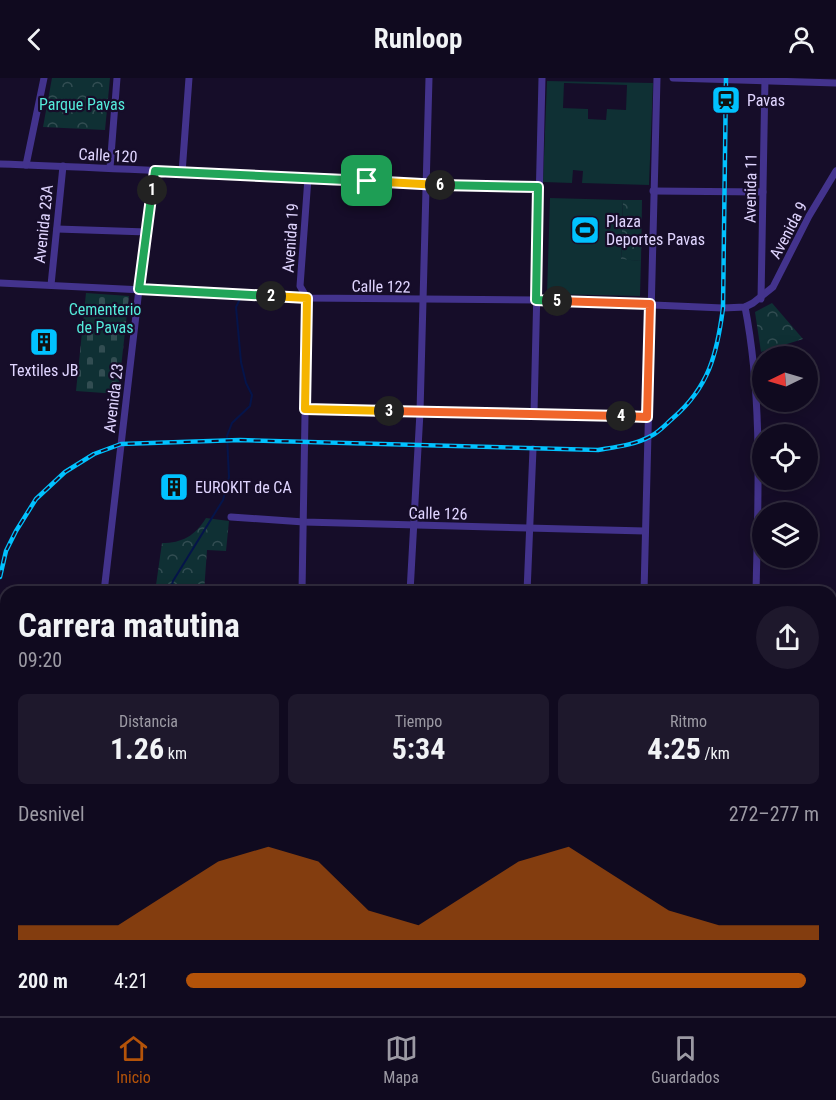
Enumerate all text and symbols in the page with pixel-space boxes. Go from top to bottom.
icon: back [18,23,51,56]
text: Runloop [374,23,462,55]
icon: person [785,23,818,56]
station icon: Pavas [710,84,742,116]
place label: Pavas [747,91,785,110]
park label: Parque Pavas [39,95,125,114]
street label: Calle 120 [78,144,138,167]
street label: Avenida 11 [740,153,761,223]
pin [341,155,392,206]
icon: arrive [350,164,383,197]
pin: 6 [425,170,455,200]
pin: 1 [137,175,167,205]
text: 6 [436,175,444,194]
text: 1 [148,180,156,199]
street label: Avenida 23A [30,184,57,264]
street label: Avenida 9 [766,199,811,262]
street label: Avenida 19 [279,203,302,273]
place label: Plaza Deportes Pavas [606,212,705,249]
sports icon: Plaza Deportes Pavas [569,214,601,246]
street label: Calle 122 [351,276,411,297]
pin: 2 [256,281,286,311]
text: 2 [267,286,275,305]
pin: 5 [542,286,572,316]
text: 5 [553,291,561,310]
park label: Cementerio de Pavas [69,300,141,337]
building icon: Textiles JB [28,326,60,358]
north arrow [752,346,818,412]
map controls [752,346,818,568]
place label: Textiles JB [9,361,79,380]
street label: Avenida 23 [100,362,127,434]
pin: 3 [374,396,404,426]
text: 3 [385,401,393,420]
pin: 4 [606,401,636,431]
text: 4 [617,406,625,425]
button: locate [752,424,818,490]
building icon: EUROKIT de CA [158,471,190,503]
place label: EUROKIT de CA [195,478,292,497]
button: layers [752,502,818,568]
street label: Calle 126 [408,503,468,524]
text: Carrera matutina [18,606,240,645]
button: share [756,606,819,669]
text: 09:20 [18,648,62,672]
text: Distancia [119,712,178,731]
text: Tiempo [395,712,442,731]
text: Ritmo [670,712,707,731]
text: 1.26 [110,731,164,766]
text: 5:34 [392,731,445,766]
text: 4:25 [647,731,701,766]
text: km [164,744,187,763]
text: /km [701,744,730,763]
text: Desnivel [18,802,85,826]
text: 272–277 m [729,802,819,826]
text: 200 m [18,969,68,993]
text: 4:21 [114,969,148,993]
tab: Inicio [116,1032,151,1087]
tab: Mapa [383,1032,419,1087]
tab: Guardados [651,1032,720,1087]

